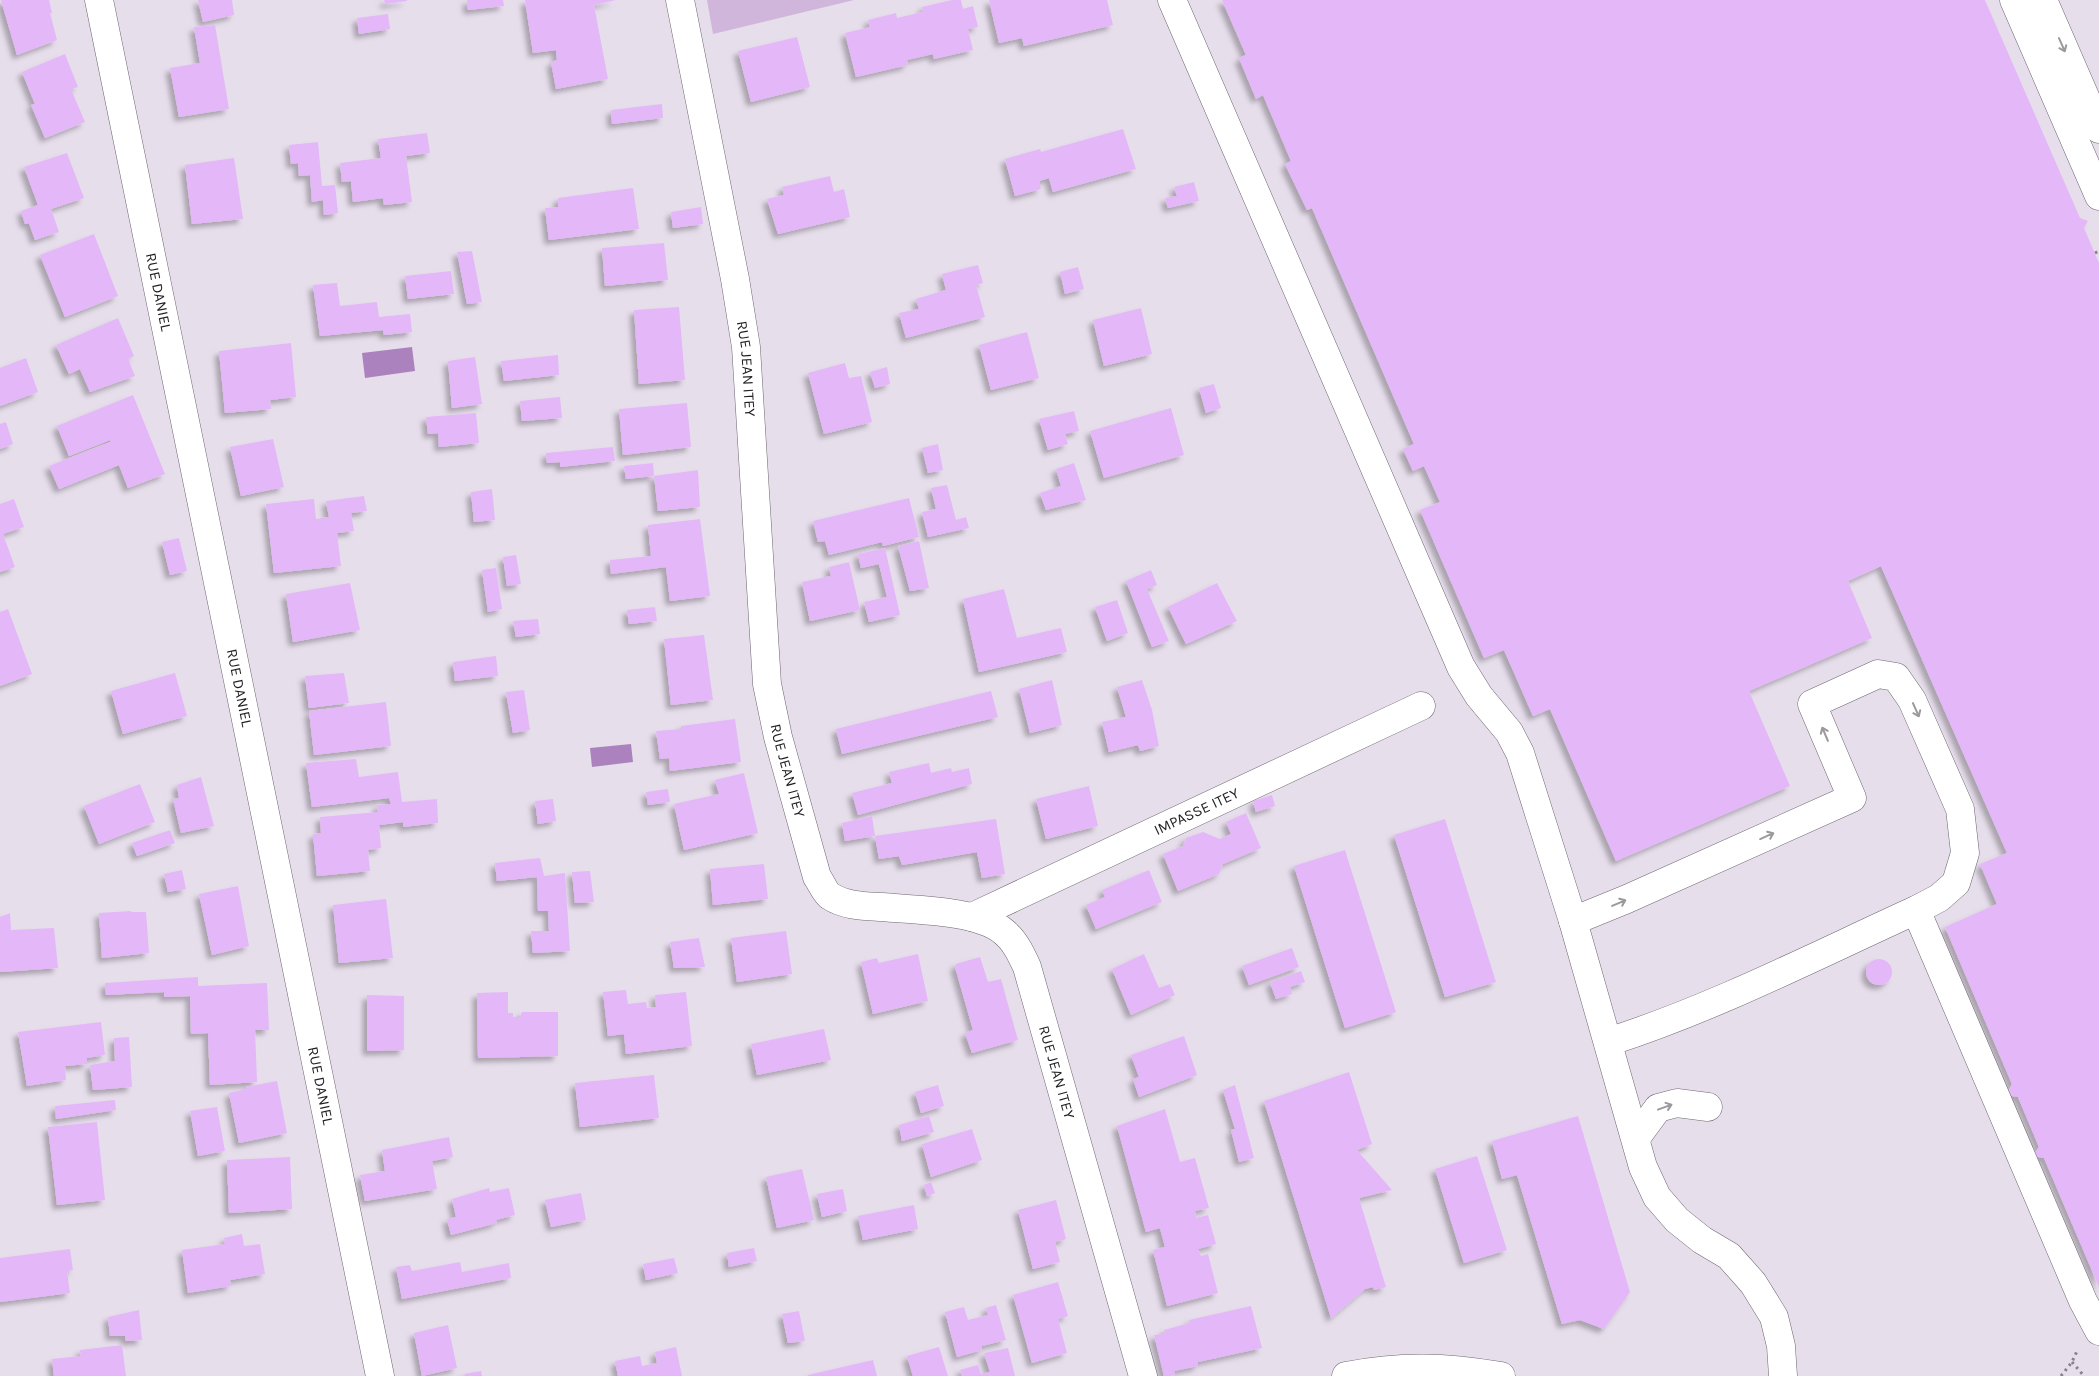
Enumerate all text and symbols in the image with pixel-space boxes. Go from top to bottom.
one-way arrow [2058,37,2068,52]
street label: RUE DANIEL [142,251,175,333]
street label: RUE JEAN ITEY [733,319,759,418]
street label: RUE DANIEL [223,647,256,729]
one-way arrow [1911,702,1921,717]
street label: RUE JEAN ITEY [767,722,809,820]
one-way arrow [1819,727,1829,742]
street label: IMPASSE ITEY [1151,784,1243,839]
one-way arrow [1759,831,1774,841]
one-way arrow [1611,898,1626,908]
street label: RUE JEAN ITEY [1035,1023,1079,1122]
street label: RUE DANIEL [304,1045,337,1126]
one-way arrow [1657,1102,1672,1111]

